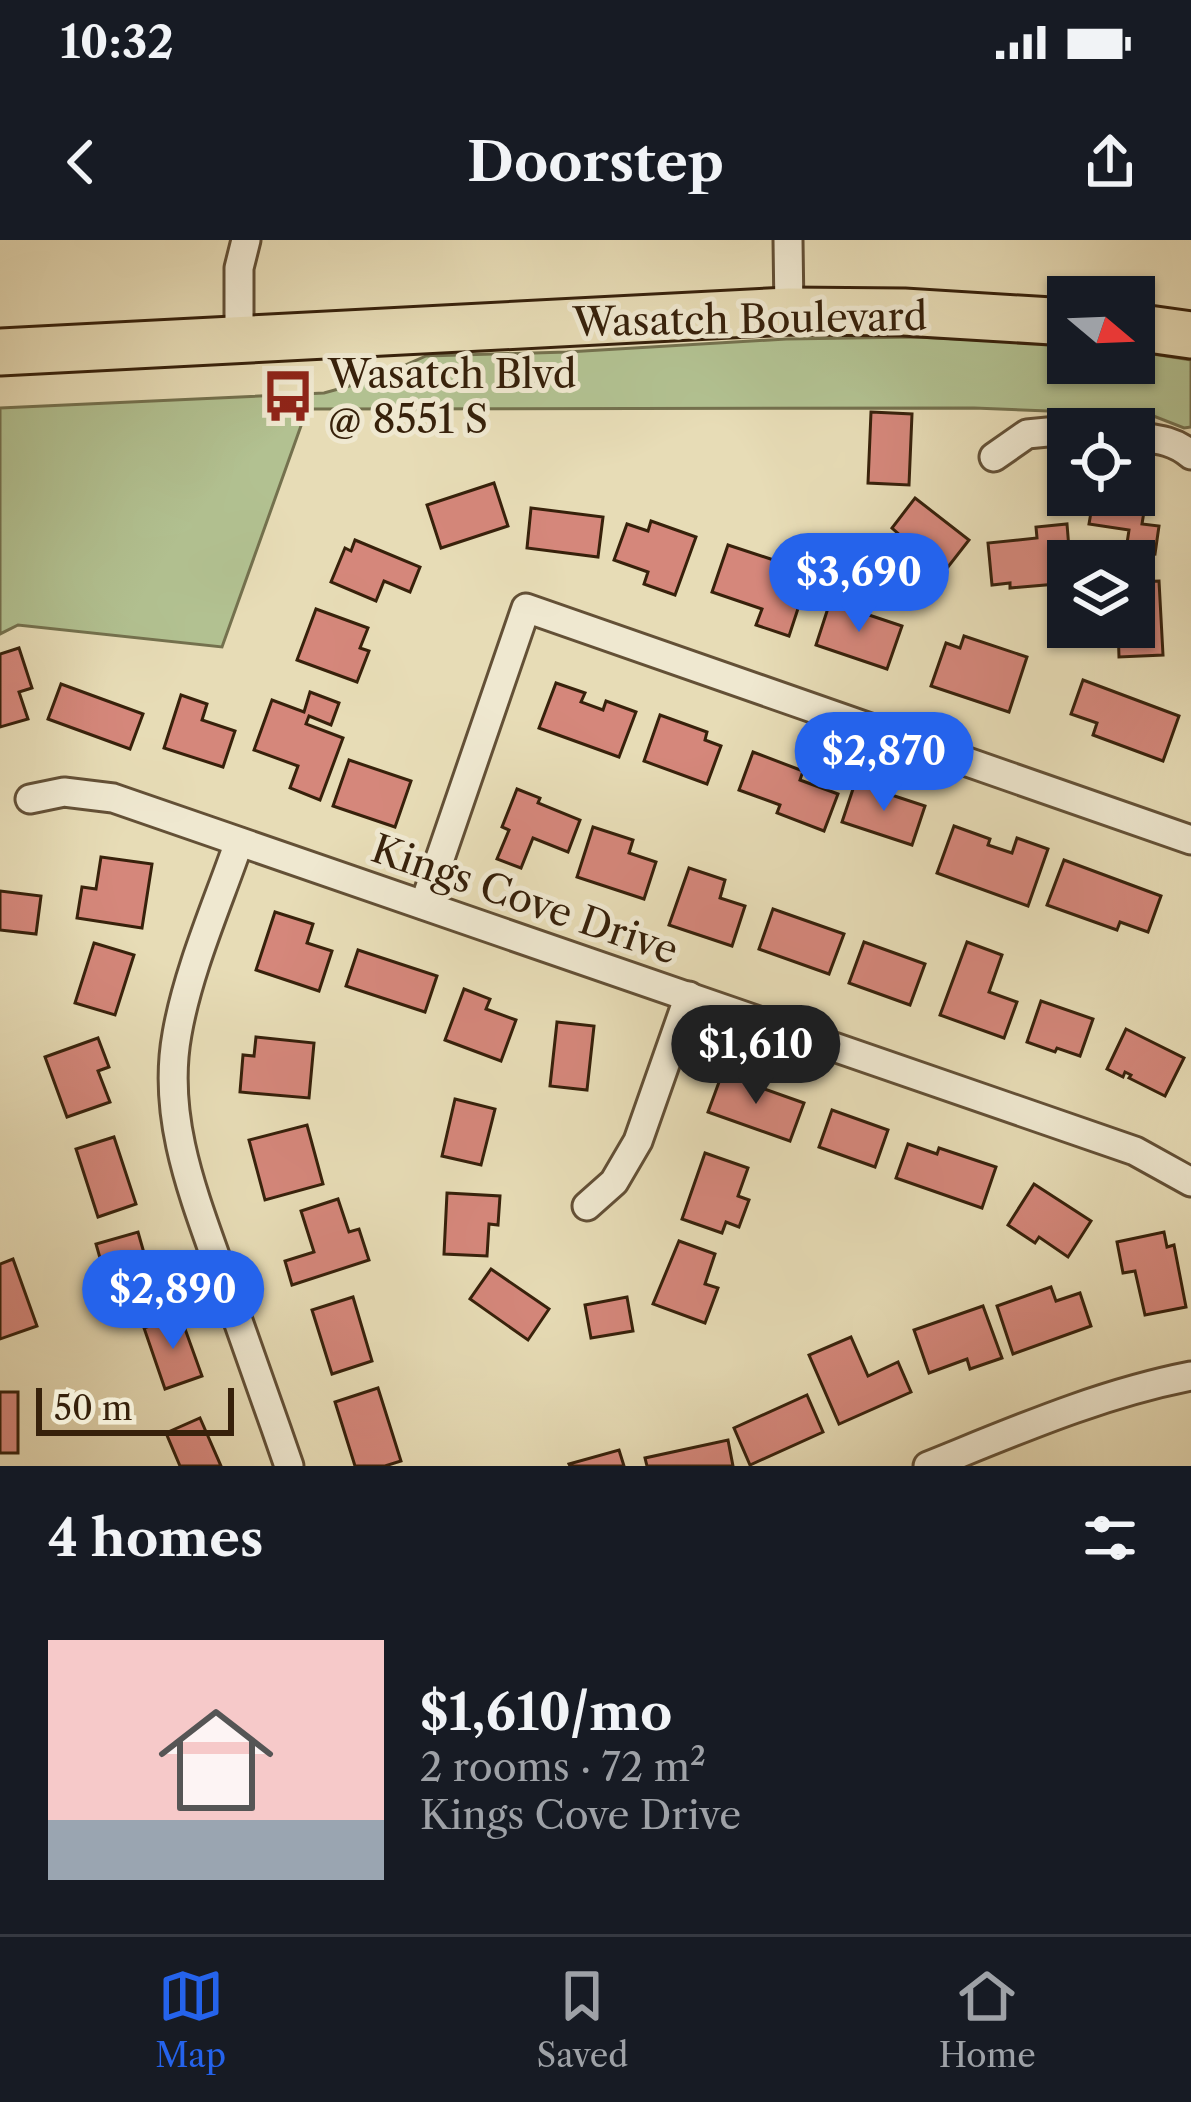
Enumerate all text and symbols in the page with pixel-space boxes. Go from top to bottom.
text: 10:32 [60,14,174,70]
icon: back [48,129,114,195]
text: Doorstep [467,129,724,195]
icon: share [1077,129,1143,195]
north arrow [1047,276,1155,384]
map controls [1047,276,1155,648]
street label: Wasatch Boulevard [571,292,928,346]
place label: Wasatch Blvd @ 8551 S [327,350,576,443]
bus stop icon: Wasatch Blvd @ 8551 S [259,367,317,425]
button: locate [1047,408,1155,516]
pin: $3,690 [761,533,957,635]
button: layers [1047,540,1155,648]
text: $3,690 [796,548,922,596]
pin: $2,870 [786,712,982,814]
text: $2,870 [822,727,946,775]
street label: Kings Cove Drive [365,824,685,974]
pin: $1,610 [658,1005,854,1107]
text: $1,610 [698,1020,814,1068]
pin: $2,890 [75,1250,271,1352]
text: $2,890 [109,1265,237,1313]
scale bar [36,1382,234,1435]
text: 50 m [54,1388,132,1429]
icon: filters [1077,1505,1143,1571]
text: 4 homes [48,1507,263,1569]
text: $1,610/mo [420,1681,672,1743]
icon: home [144,1688,288,1832]
text: 2 rooms · 72 m² [420,1743,706,1791]
text: Kings Cove Drive [420,1791,741,1839]
tab: Map [155,1963,226,2076]
tab: Saved [537,1963,628,2076]
tab: Home [939,1963,1036,2076]

